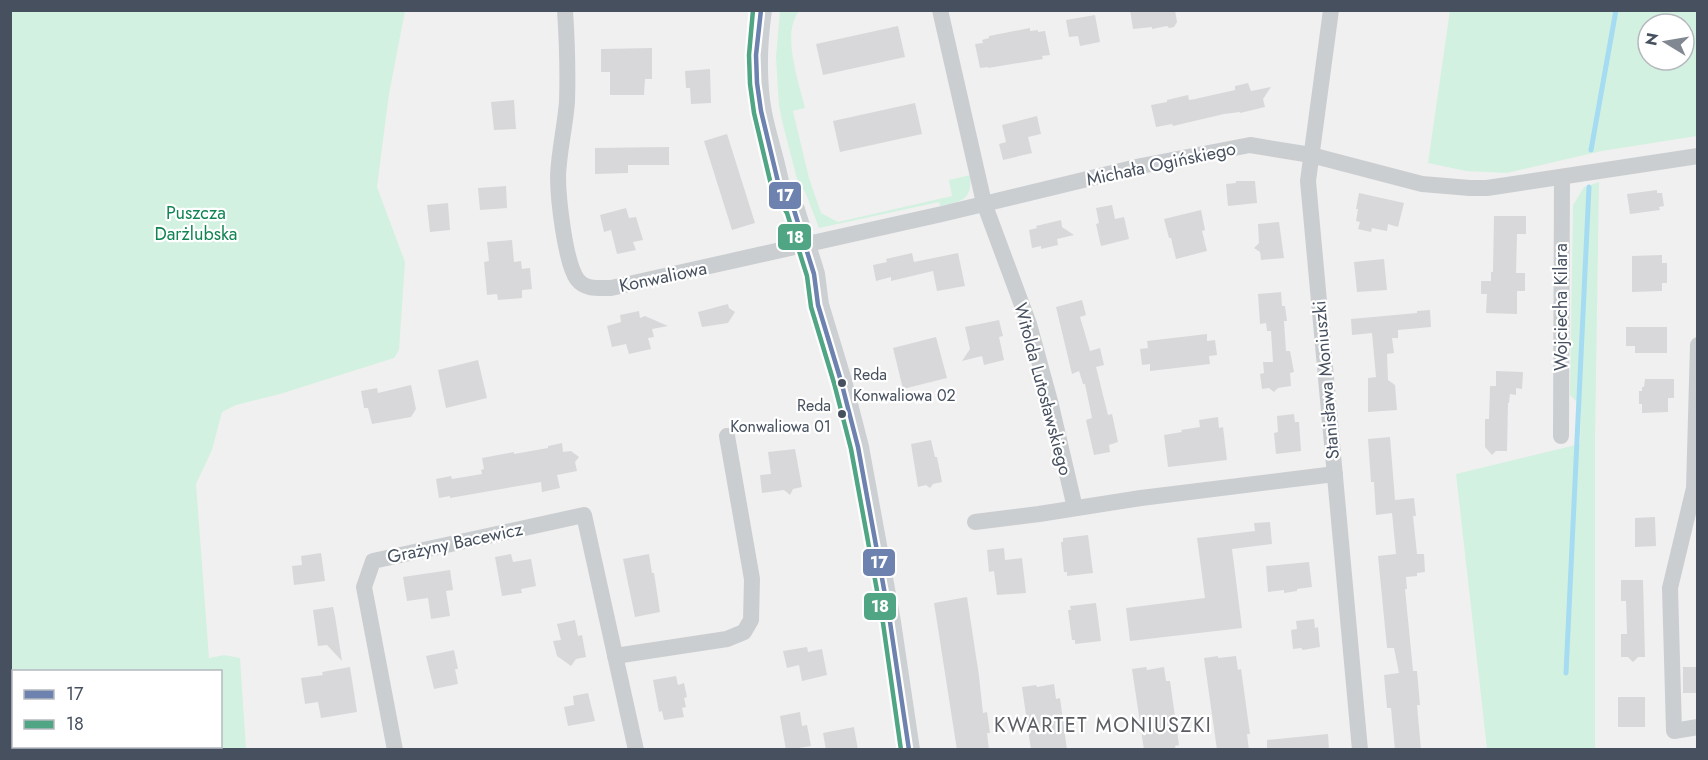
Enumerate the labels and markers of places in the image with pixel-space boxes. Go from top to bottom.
place label: Reda Konwaliowa 02 [853,363,956,407]
marker: Reda Konwaliowa 02 [836,377,848,389]
place label: Reda Konwaliowa 01 [730,394,831,438]
marker: Reda Konwaliowa 01 [836,408,848,420]

